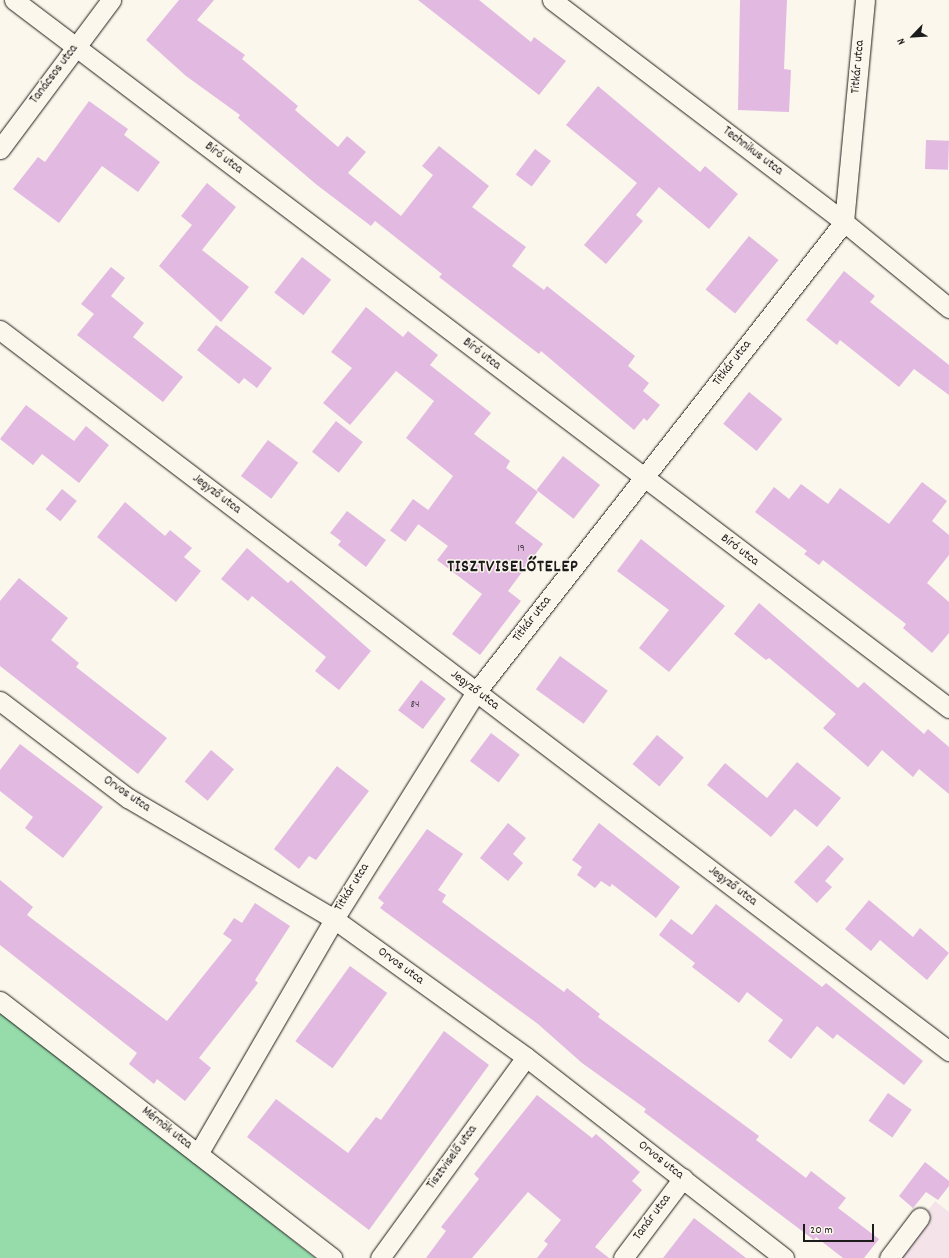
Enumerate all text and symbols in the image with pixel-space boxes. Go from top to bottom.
north arrow [893,16,933,56]
text: N [894,35,911,47]
street label: Titkár utca [849,40,869,94]
street label: Tanácsos utca [28,42,82,108]
street label: Technikus utca [719,124,785,180]
street label: Bíró utca [201,140,245,178]
street label: Bíró utca [459,336,503,374]
street label: Titkár utca [710,338,756,390]
street label: Jegyző utca [189,472,243,518]
street label: Bíró utca [717,532,761,570]
house number: 19 [517,542,525,556]
district label: TISZTVISELŐTELEP [447,559,579,579]
street label: Titkár utca [510,594,556,646]
street label: Jegyző utca [447,668,501,714]
house number: 84 [411,698,419,712]
street label: Orvos utca [99,774,153,816]
street label: Titkár utca [332,861,374,915]
street label: Jegyző utca [705,864,759,910]
street label: Orvos utca [374,945,426,989]
street label: Mérnök utca [138,1104,194,1154]
street label: Tisztviselő utca [425,1123,481,1193]
street label: Orvos utca [634,1138,686,1184]
street label: Tanár utca [631,1192,675,1244]
scale bar [805,1216,876,1242]
text: 20 m [810,1222,833,1239]

